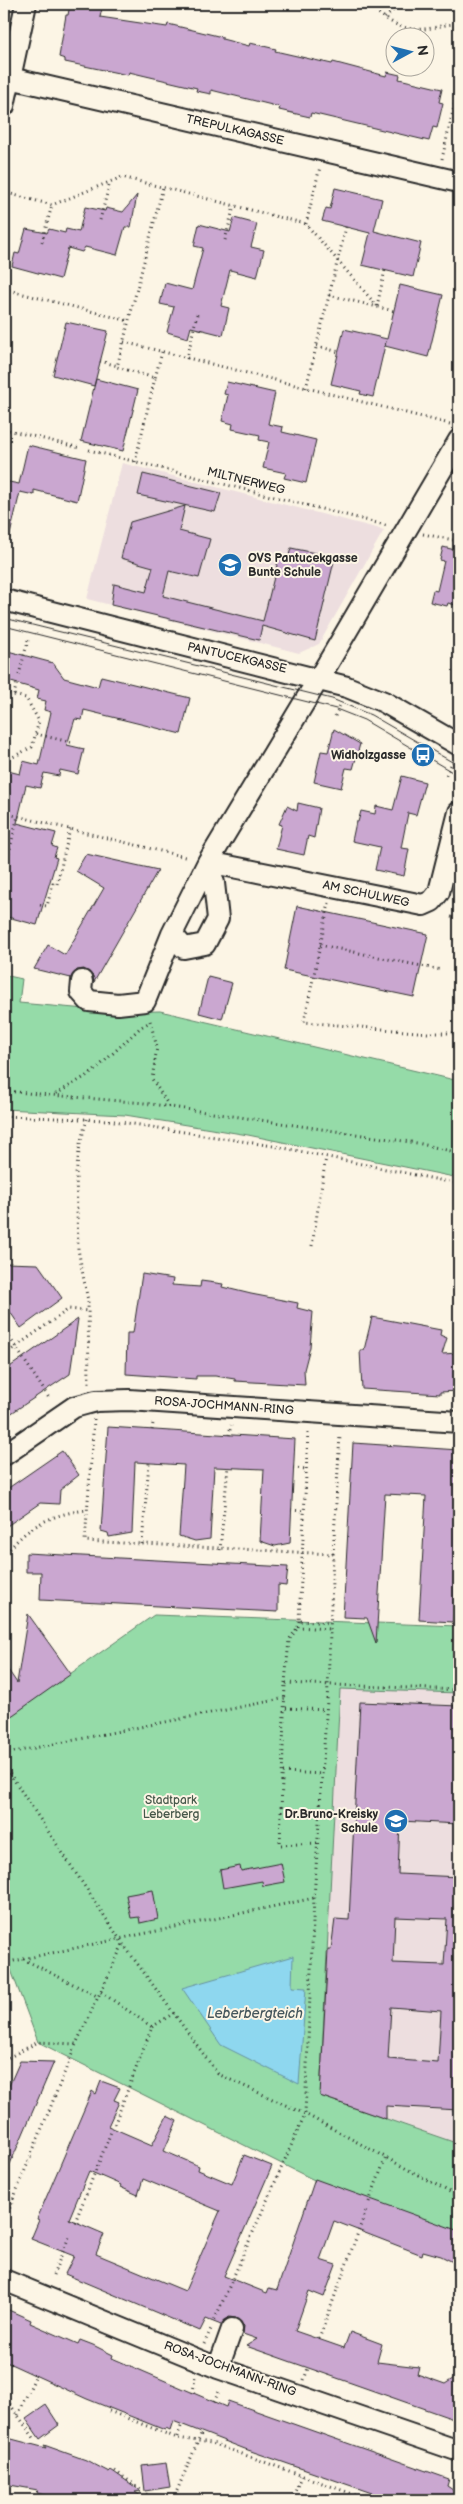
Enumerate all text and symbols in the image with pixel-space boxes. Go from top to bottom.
north arrow [386,28,436,78]
text: N [413,44,431,57]
street label: TREPULKAGASSE [184,111,286,149]
street label: MILTNERWEG [206,464,286,498]
place label: OVS Pantucekgasse Bunte Schule [248,551,358,580]
school or university icon: OVS Pantucekgasse Bunte Schule [217,552,243,578]
street label: PANTUCEKGASSE [186,639,288,677]
bus stop icon: Widholzgasse [410,742,436,768]
place label: Widholzgasse [331,748,406,763]
street label: AM SCHULWEG [321,878,411,910]
street label: ROSA-JOCHMANN-RING [154,1394,294,1418]
park label: Stadtpark Leberberg [143,1793,199,1822]
place label: Dr.Bruno-Kreisky Schule [284,1807,378,1836]
school or university icon: Dr.Bruno-Kreisky Schule [383,1808,409,1834]
water label: Leberbergteich [207,2005,303,2022]
street label: ROSA-JOCHMANN-RING [162,2338,298,2400]

